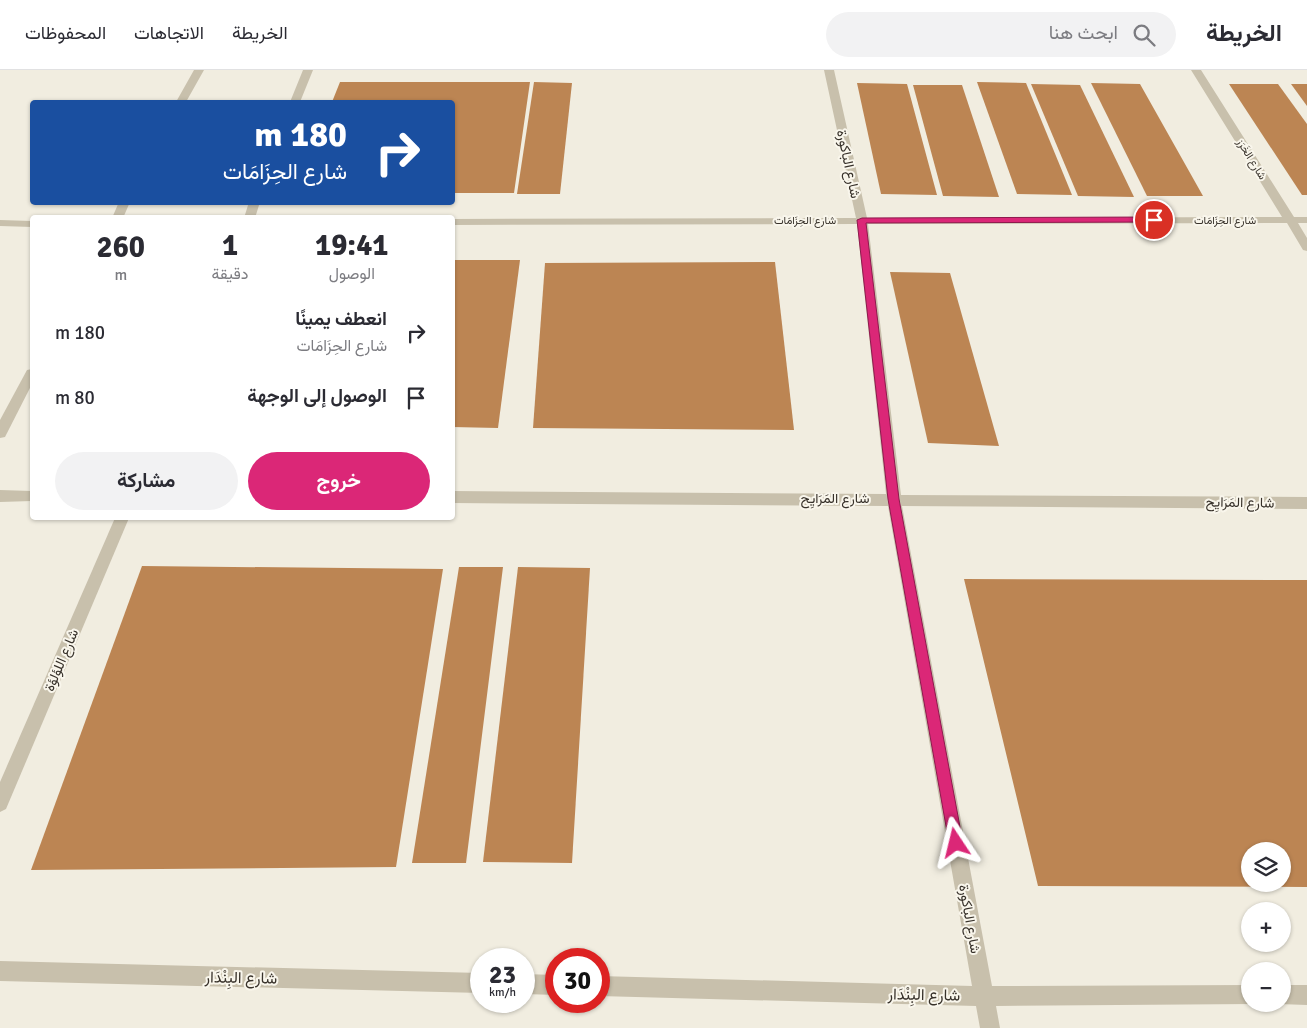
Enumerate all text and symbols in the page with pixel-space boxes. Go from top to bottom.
search box [826,12,1176,57]
text: الخريطة [1206,18,1282,48]
text: ابحث هنا [1049,21,1118,45]
icon: search [1130,21,1158,49]
text: المحفوظات [25,22,106,44]
text: الاتجاهات [134,22,204,44]
text: الخريطة [232,22,288,44]
text: 180 m [254,113,347,156]
icon: right [365,120,430,185]
street label: شارع الباكورة [831,128,864,200]
street label: شارع الخَرَز [1233,136,1269,183]
text: شارع الحِزَامَات [223,158,347,185]
pin [1133,199,1175,241]
icon: arrive [1140,206,1168,234]
street label: شارع الحِزَامَات [774,214,836,228]
street label: شارع الحِزَامَات [1194,214,1256,228]
text: 1 [222,227,238,264]
text: 19:41 [315,227,389,264]
text: 260 [96,229,145,266]
text: دقيقة [211,264,249,284]
text: الوصول [329,264,375,284]
text: m [114,265,127,285]
text: انعطف يمينًا [295,307,387,331]
icon: right [402,319,430,347]
text: 180 m [55,321,105,345]
text: شارع الحِزَامَات [297,336,387,356]
text: الوصول إلى الوجهة [247,384,387,408]
icon: arrive [402,384,430,412]
text: 80 m [55,386,95,410]
button: مشاركة [55,452,238,510]
button: خروج [248,452,430,510]
street label: شارع المَرَايِح [801,490,870,509]
street label: شارع المَرَايِح [1205,493,1275,514]
street label: شارع اللؤلؤة [41,627,84,695]
position arrow [929,816,981,868]
map controls [1241,842,1291,1012]
button: layers [1241,842,1291,892]
street label: شارع الباكورة [953,883,984,955]
button: + [1241,902,1291,952]
speed limit sign: 30 [545,948,610,1013]
text: 23 [489,959,516,990]
button: − [1241,962,1291,1012]
street label: شارع البِنْدَار [203,967,277,990]
street label: شارع البِنْدَار [886,984,960,1007]
text: km/h [489,985,516,1000]

